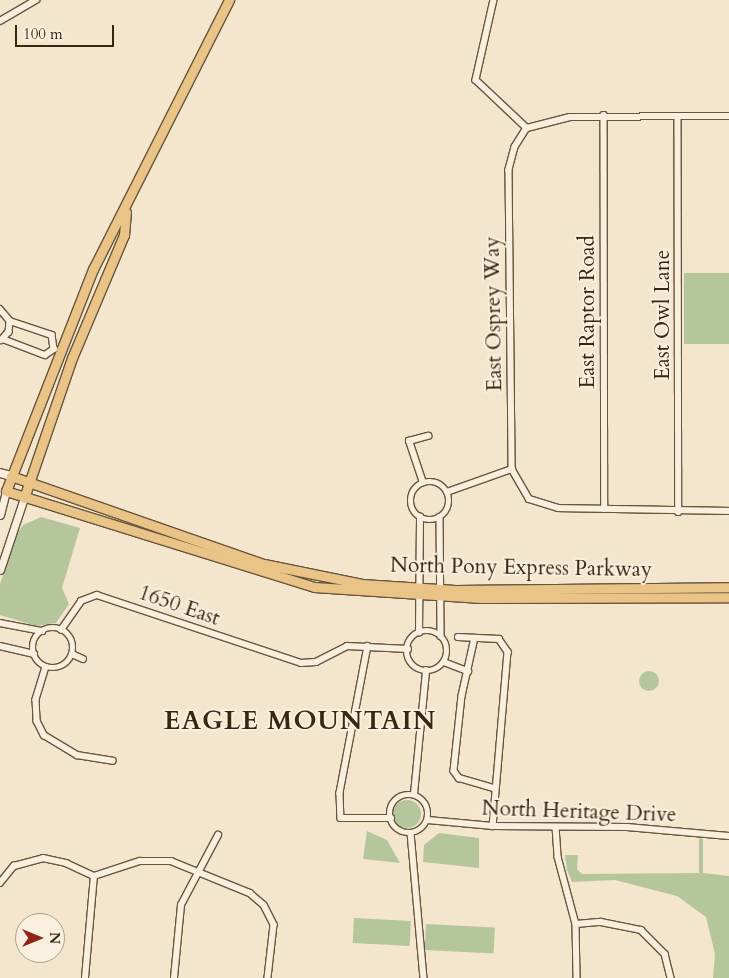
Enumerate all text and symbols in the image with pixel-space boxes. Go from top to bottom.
scale bar [18,15,116,47]
text: 100 m [23,24,63,44]
street label: East Raptor Road [575,235,601,389]
street label: East Osprey Way [480,236,508,392]
street label: East Owl Lane [650,250,676,380]
street label: North Pony Express Parkway [390,553,652,583]
street label: 1650 East [135,580,223,632]
district label: EAGLE MOUNTAIN [162,705,438,737]
street label: North Heritage Drive [481,796,677,828]
north arrow [15,913,65,963]
text: N [45,932,64,944]

